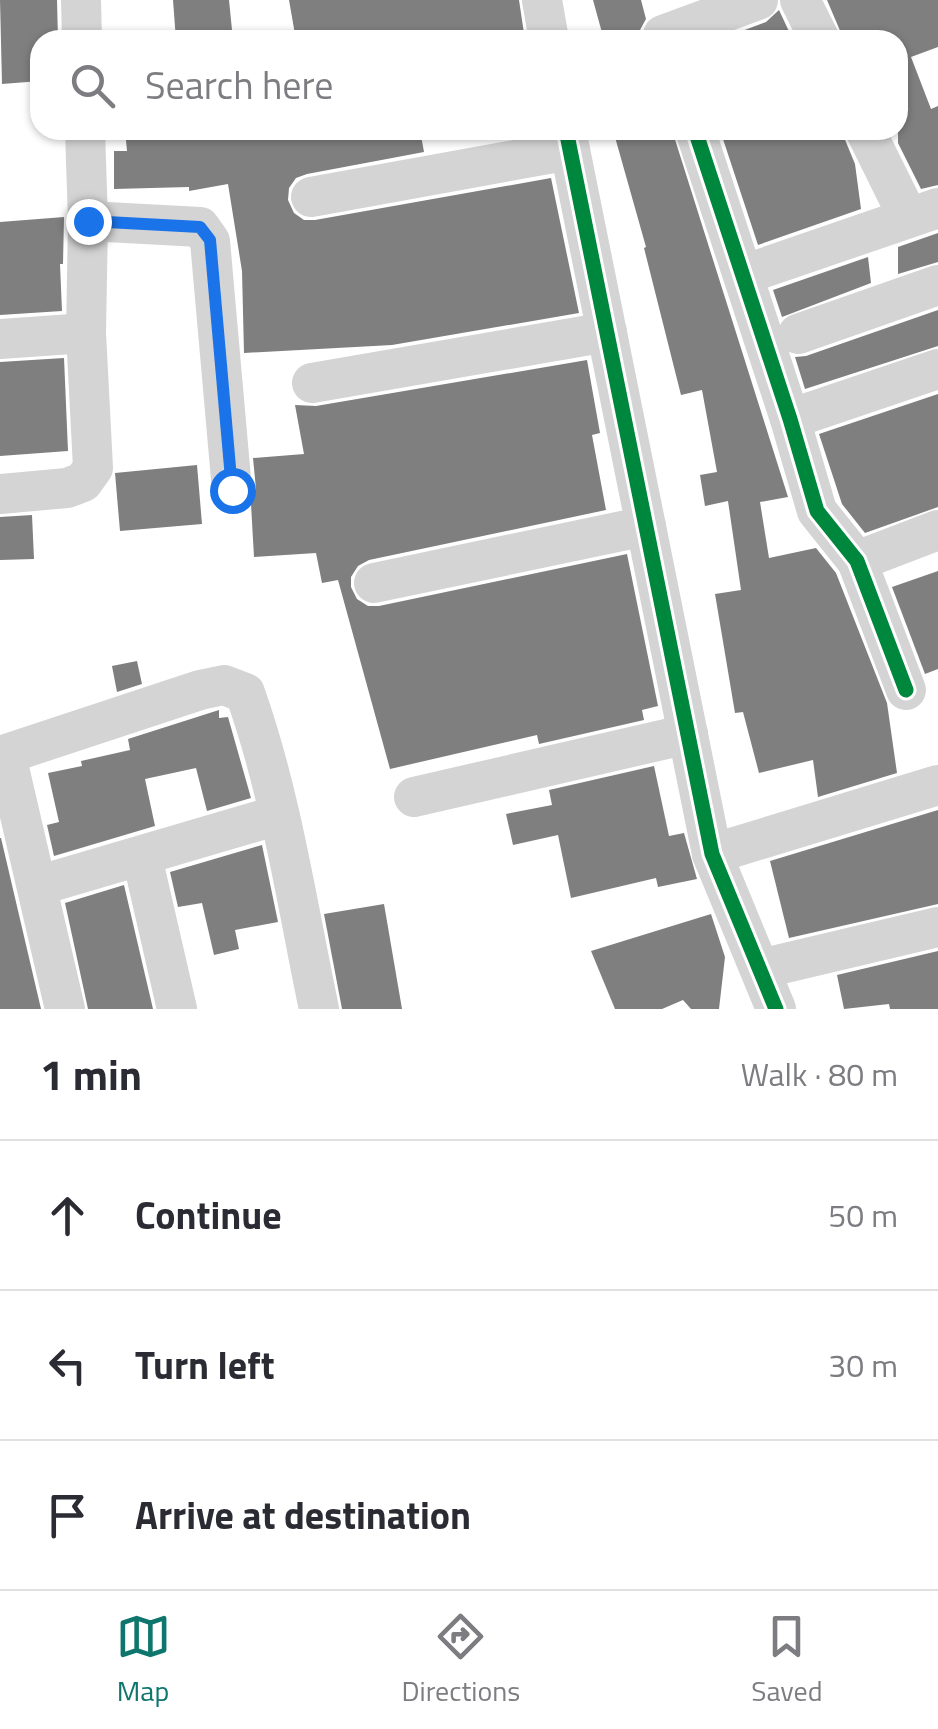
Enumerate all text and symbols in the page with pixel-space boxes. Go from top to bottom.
search box [30,30,908,140]
text: Search here [145,56,333,114]
icon: search [65,58,120,113]
route end [66,199,112,245]
route start [210,468,256,514]
text: 1 min [40,1042,142,1106]
text: Walk · 80 m [741,1050,898,1098]
text: Continue [135,1186,282,1244]
icon: ahead [40,1188,95,1243]
text: 50 m [828,1191,898,1239]
text: Turn left [135,1336,275,1394]
icon: left [40,1338,95,1393]
text: 30 m [828,1341,898,1389]
text: Arrive at destination [135,1486,471,1544]
icon: arrive [40,1488,95,1543]
tab: Map [116,1609,171,1712]
tab: Directions [402,1609,520,1712]
tab: Saved [751,1609,822,1712]

